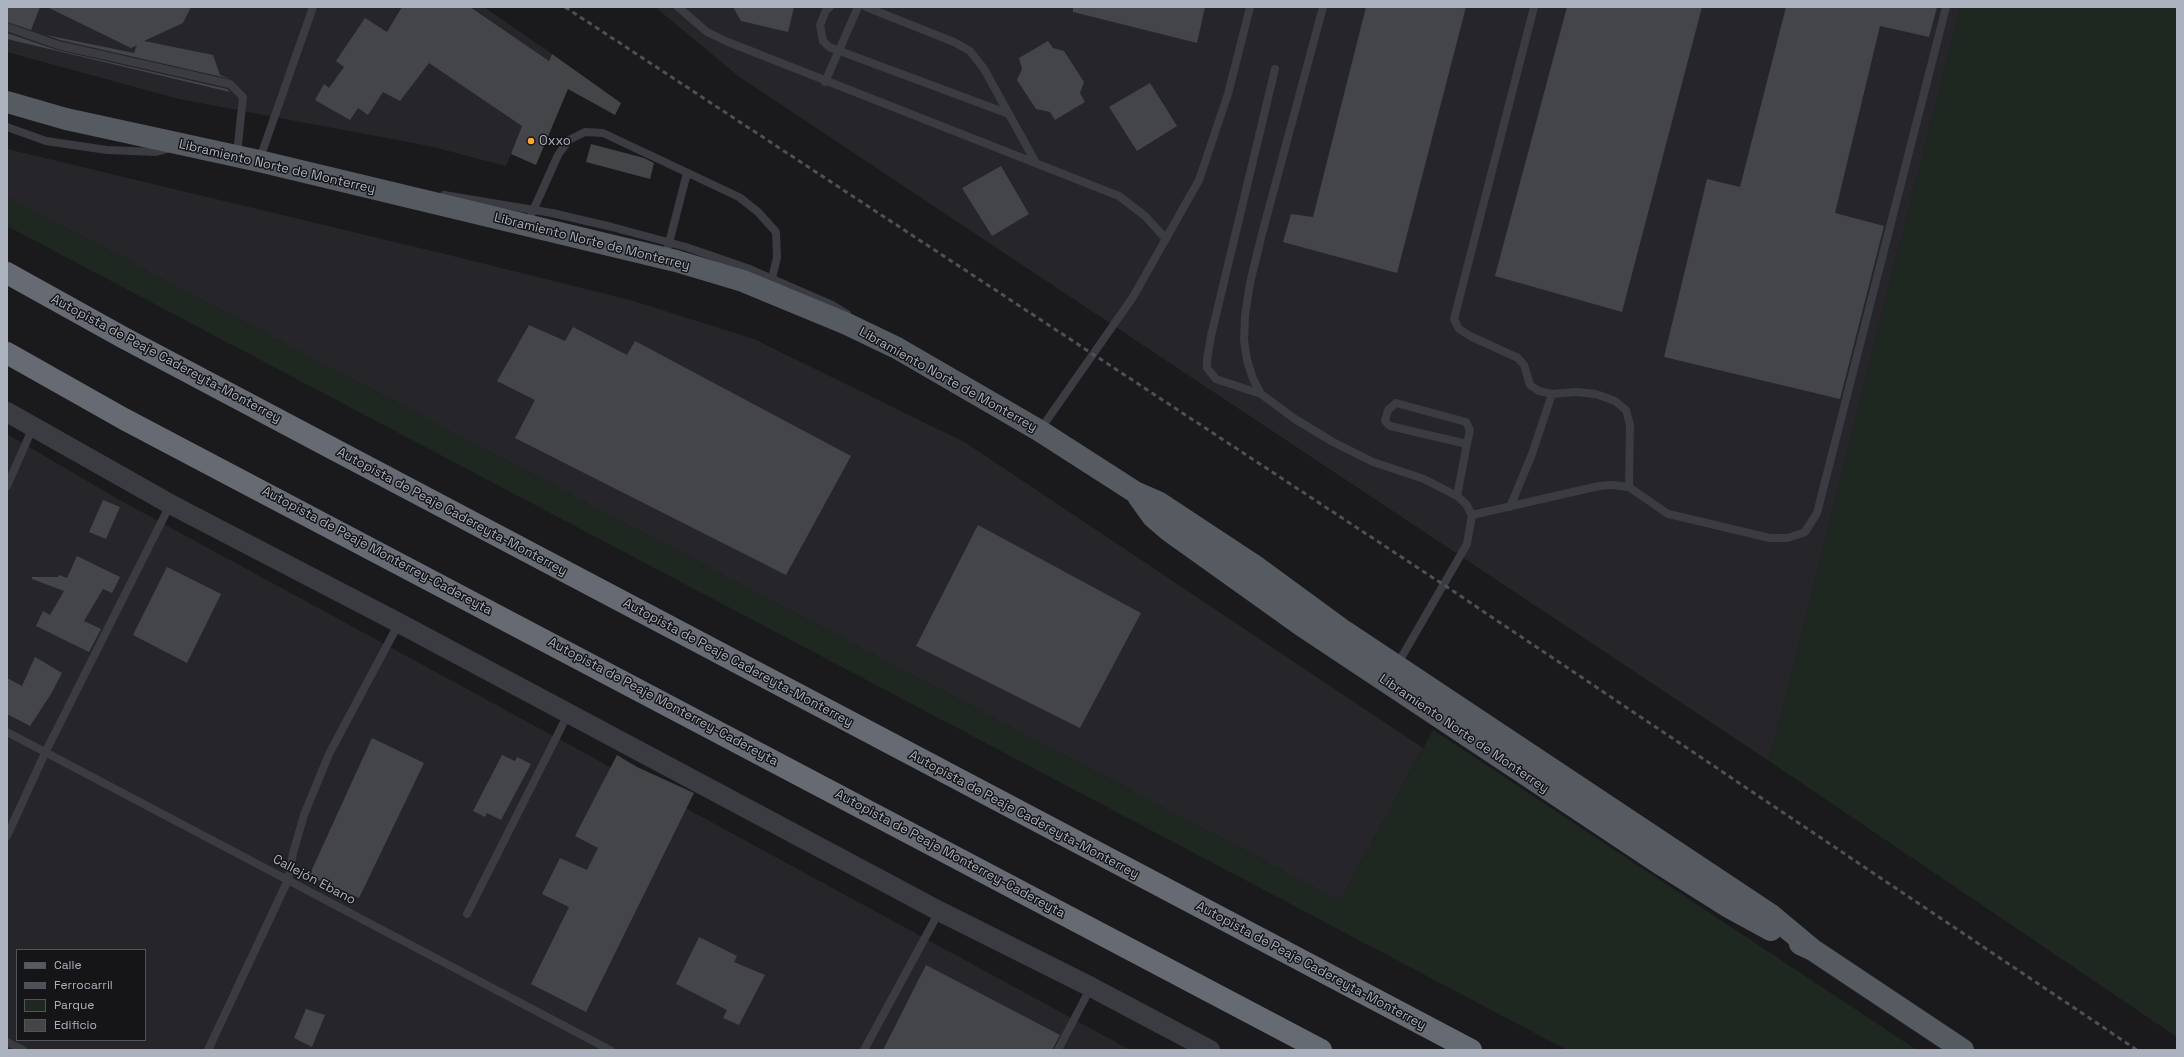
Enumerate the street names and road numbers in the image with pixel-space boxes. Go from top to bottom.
street label: Libramiento Norte de Monterrey [177,137,377,197]
street label: Libramiento Norte de Monterrey [492,210,692,274]
street label: Autopista de Peaje Cadereyta-Monterrey [48,291,284,427]
street label: Libramiento Norte de Monterrey [856,324,1040,436]
street label: Autopista de Peaje Cadereyta-Monterrey [334,444,570,580]
street label: Autopista de Peaje Monterrey-Cadereyta [259,483,495,619]
street label: Autopista de Peaje Cadereyta-Monterrey [620,595,856,731]
street label: Autopista de Peaje Monterrey-Cadereyta [545,634,781,770]
street label: Libramiento Norte de Monterrey [1376,671,1552,797]
street label: Autopista de Peaje Cadereyta-Monterrey [906,747,1142,883]
street label: Autopista de Peaje Monterrey-Cadereyta [832,786,1068,922]
street label: Callejón Ebano [270,852,358,908]
street label: Autopista de Peaje Cadereyta-Monterrey [1193,898,1429,1034]

